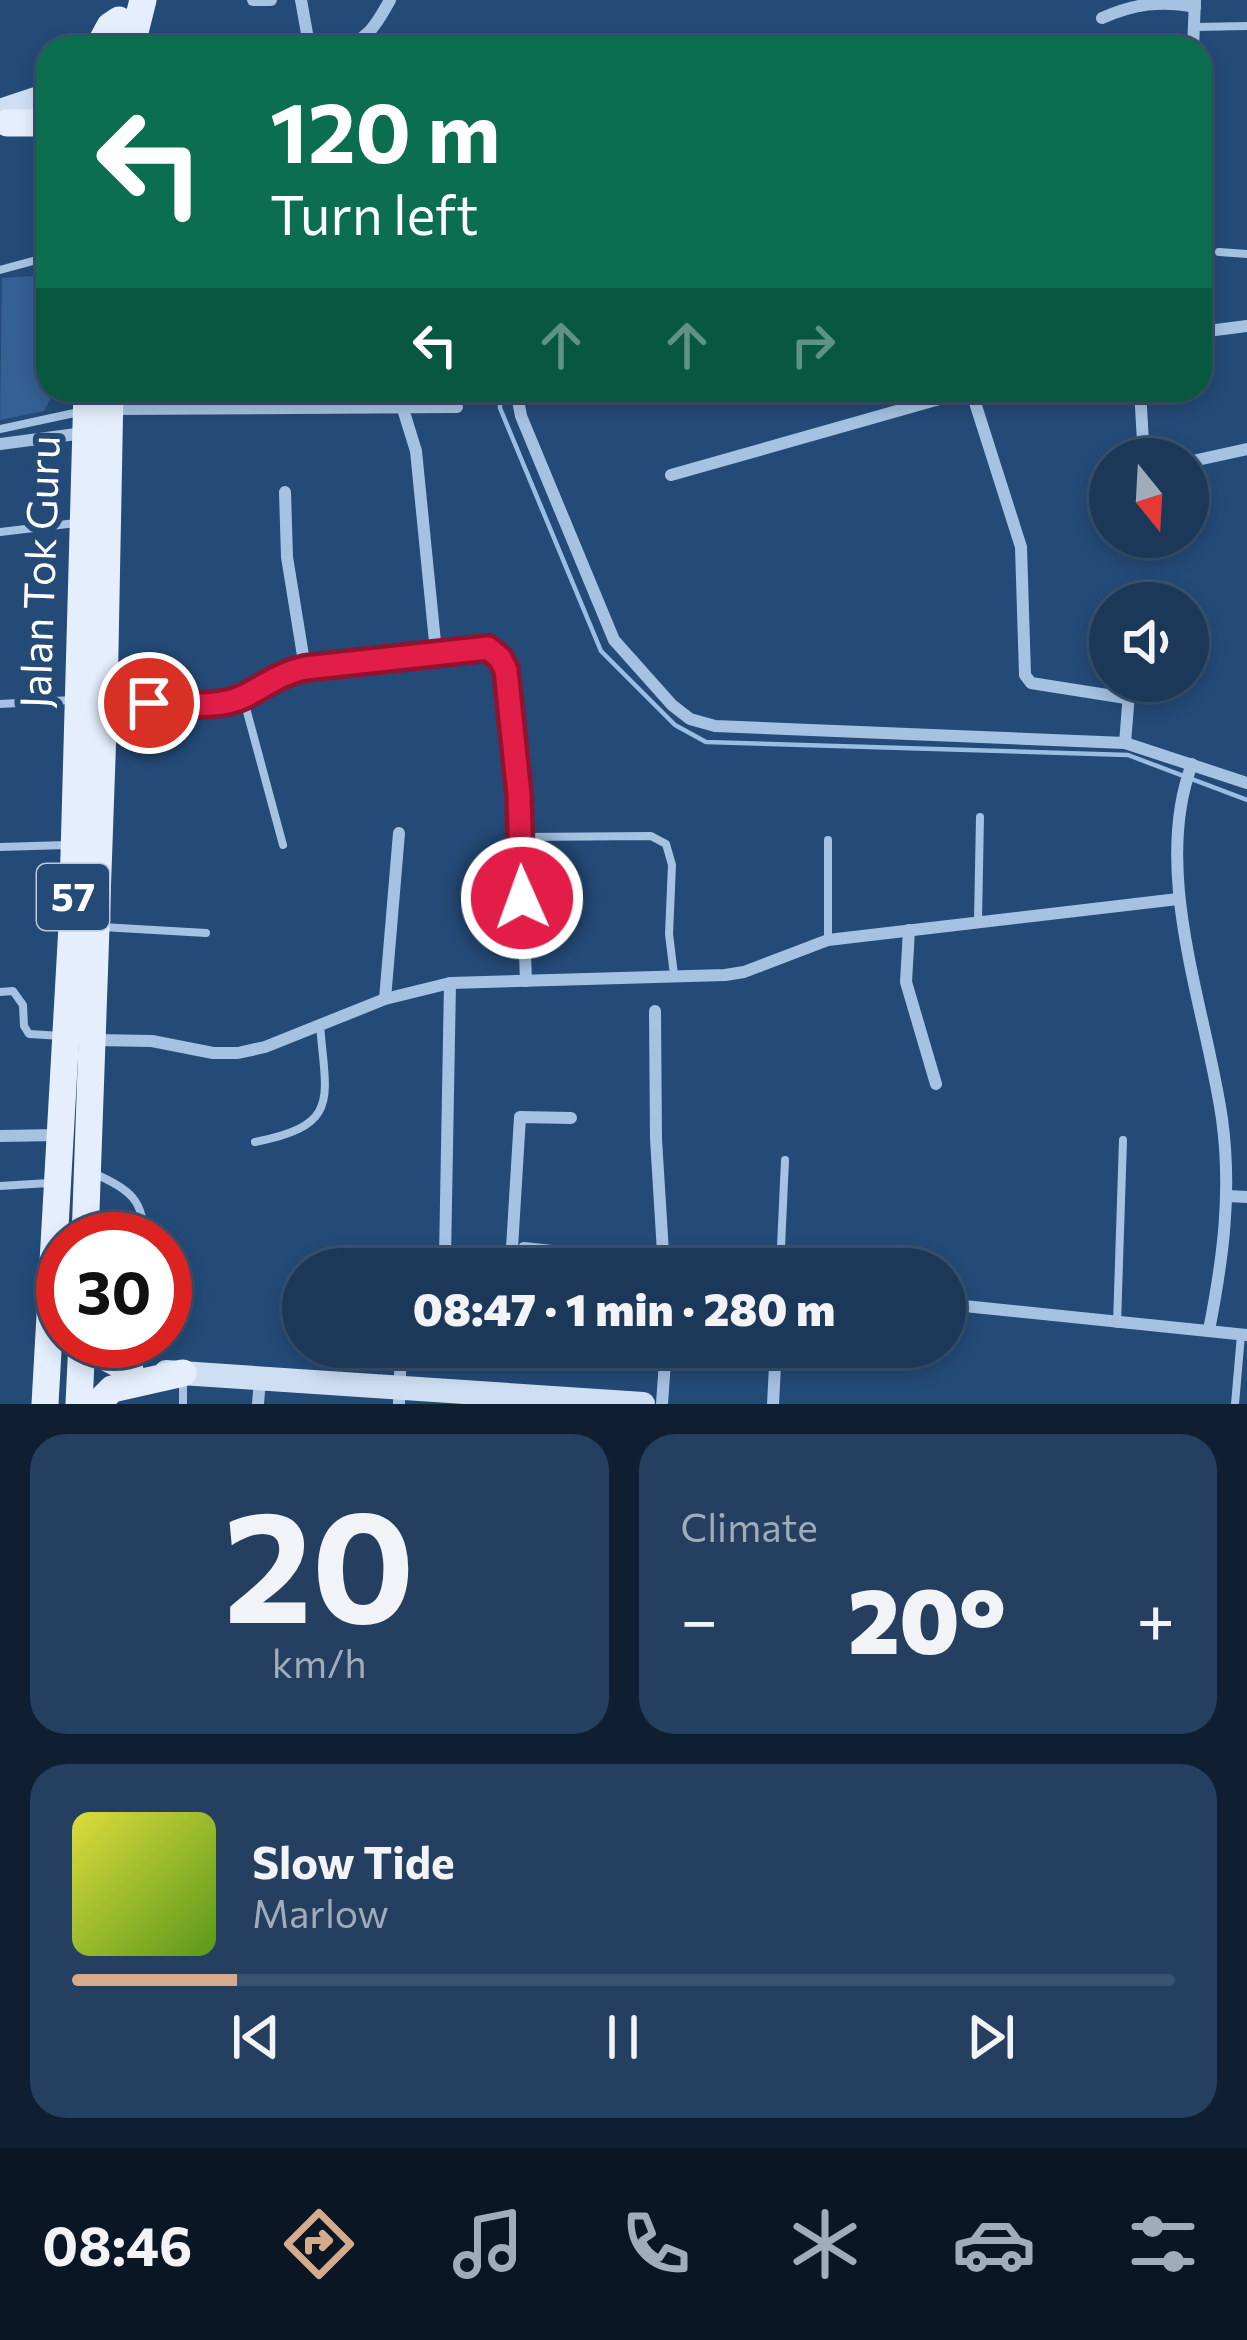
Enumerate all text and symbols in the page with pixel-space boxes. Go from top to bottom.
text: 120 m [270,78,500,180]
icon: left [72,84,228,240]
text: Turn left [270,180,478,246]
icon: left [402,312,468,378]
icon: ahead [528,312,594,378]
icon: ahead [654,312,720,378]
icon: right [780,312,846,378]
street label: Jalan Tok Guru [7,435,69,709]
north arrow [1089,438,1209,558]
map controls [1089,438,1209,702]
button: sound [1089,582,1209,702]
pin [98,652,200,754]
icon: arrive [116,670,182,736]
position arrow [459,835,585,961]
road number: 57 [37,864,109,930]
speed limit sign: 30 [36,1212,192,1368]
text: 08:47 · 1 min · 280 m [413,1280,835,1335]
text: 20 [224,1464,415,1655]
text: Climate [681,1502,818,1550]
text: 20° [848,1562,1006,1673]
text: − [681,1577,718,1658]
text: + [1136,1577,1175,1658]
text: km/h [272,1638,367,1686]
text: Slow Tide [252,1833,455,1888]
text: Marlow [252,1888,389,1936]
icon: previous [223,2004,289,2070]
icon: pause [590,2004,656,2070]
icon: next [958,2004,1024,2070]
icon: directions [277,2202,361,2286]
icon: music [446,2202,530,2286]
icon: phone [614,2202,698,2286]
icon: climate [783,2202,867,2286]
icon: car [952,2202,1036,2286]
icon: filters [1121,2202,1205,2286]
text: 08:46 [42,2211,192,2277]

